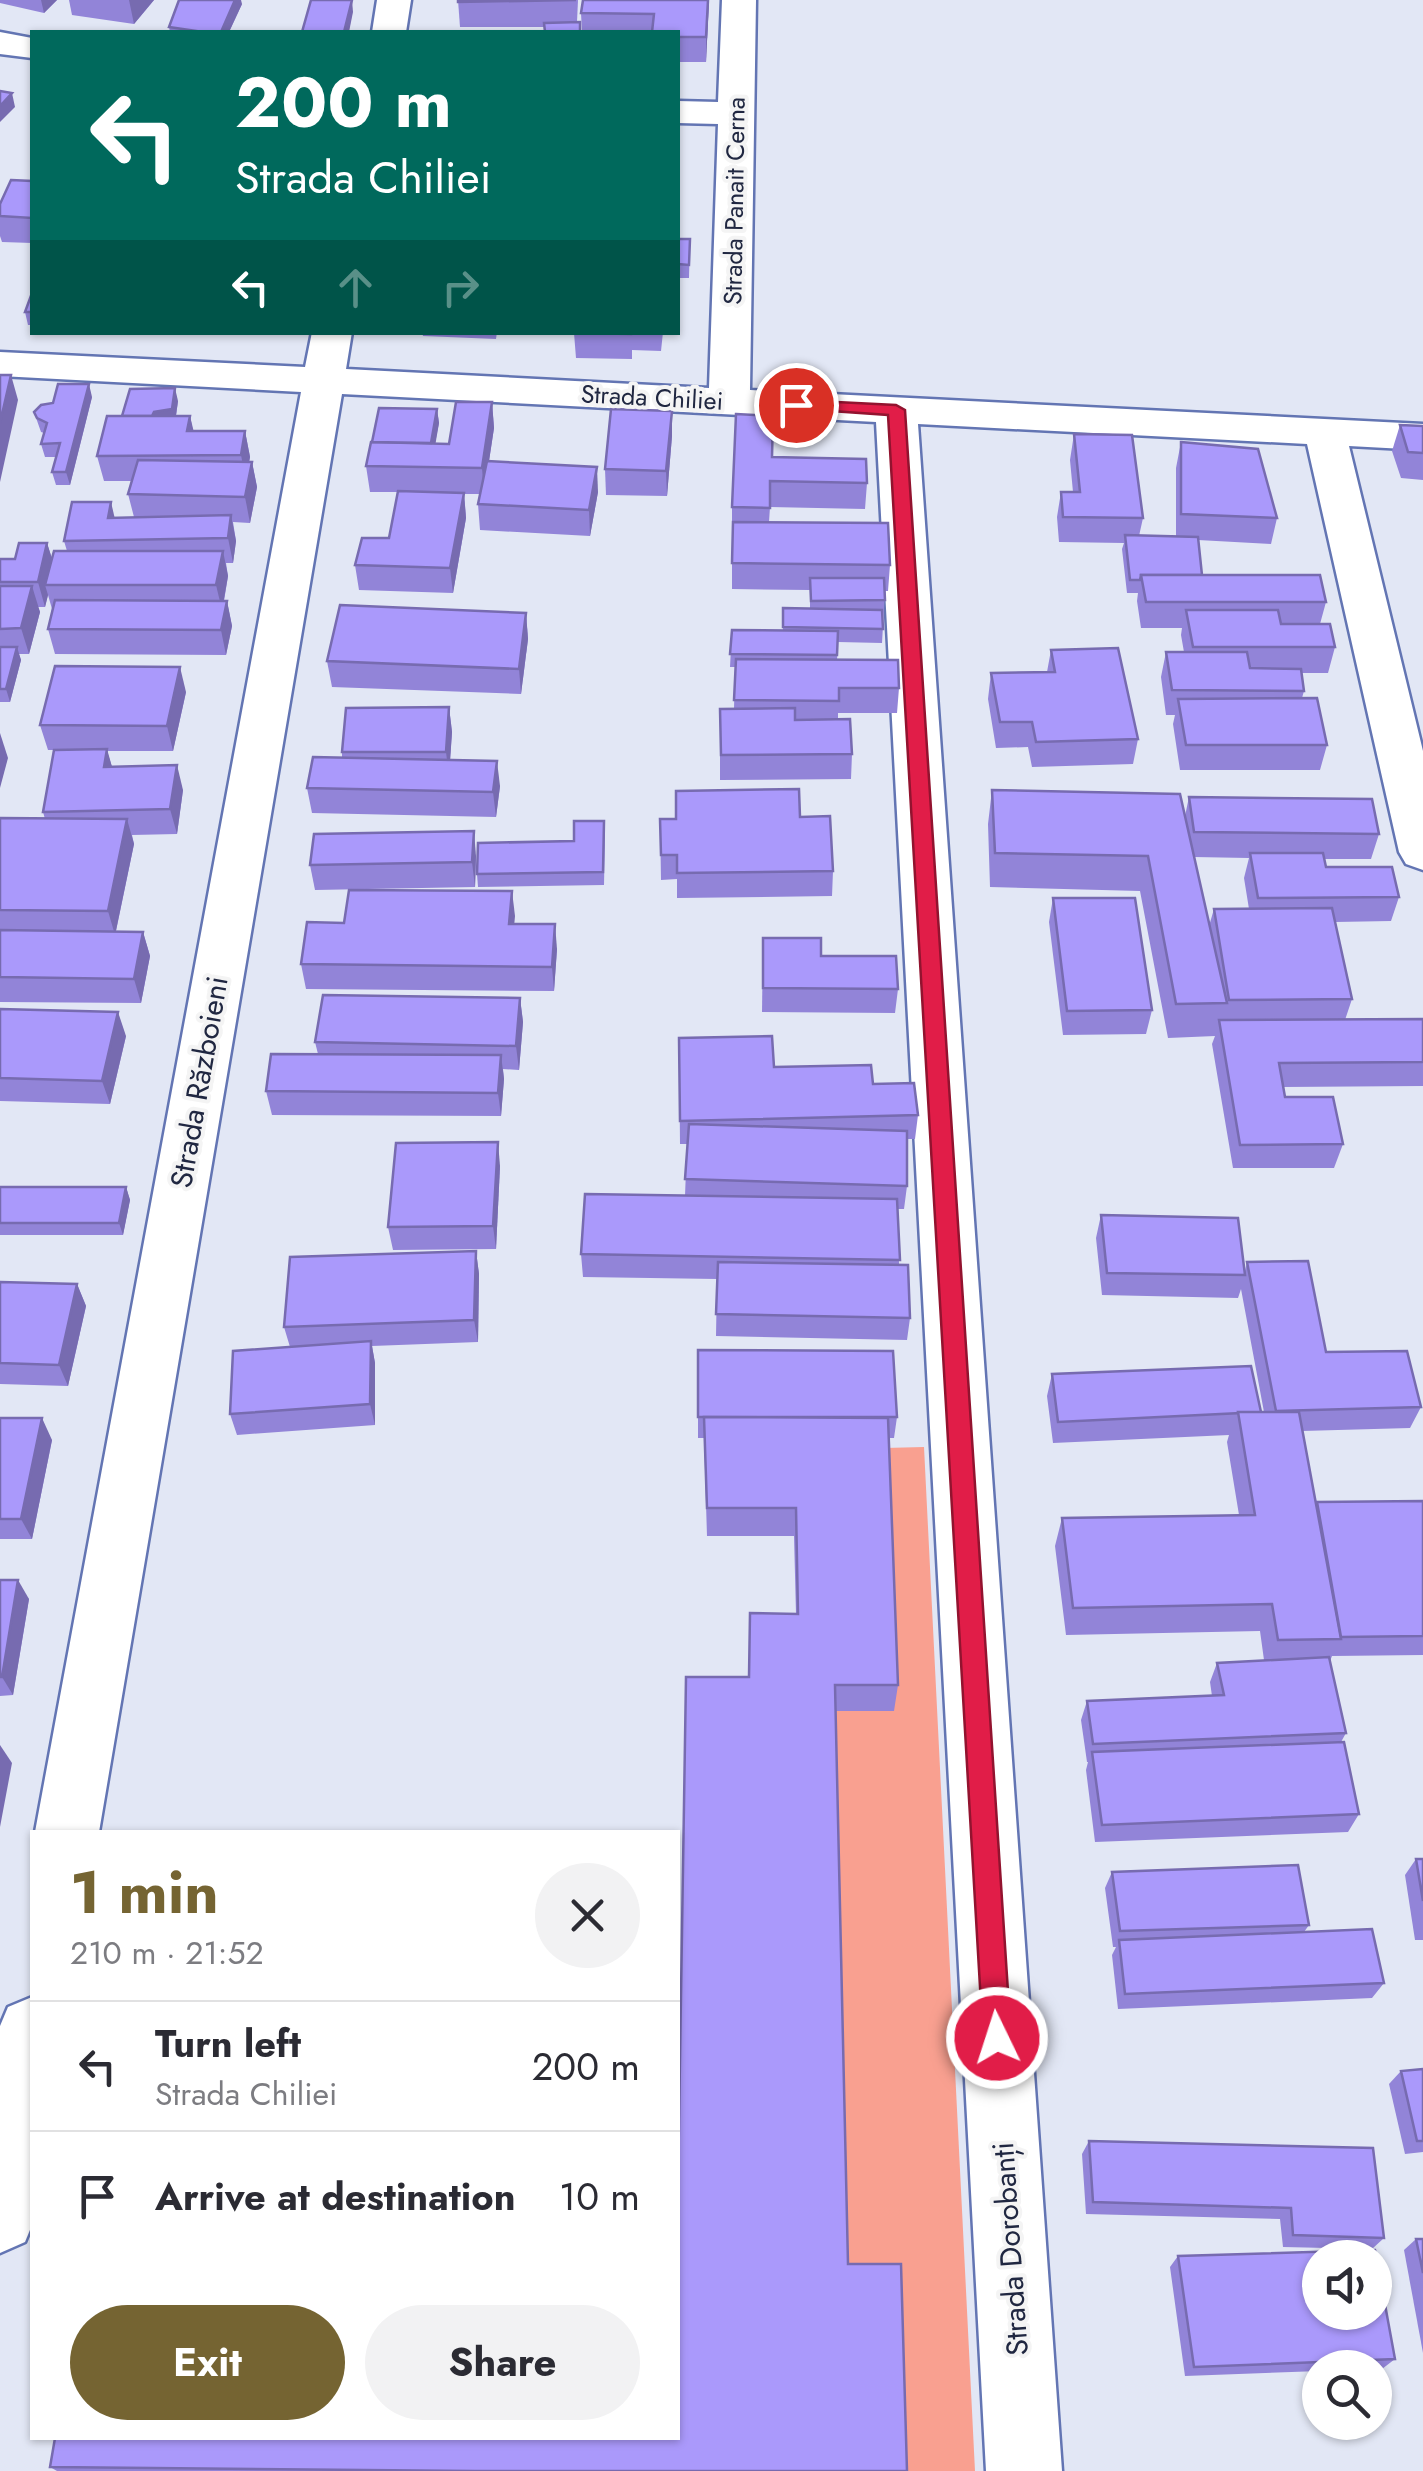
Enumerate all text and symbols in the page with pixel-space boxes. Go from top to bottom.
text: 200 m [235,52,452,153]
icon: left [70,70,200,200]
street label: Strada Panait Cerna [714,97,754,305]
text: Strada Chiliei [235,145,491,210]
icon: left [223,260,278,315]
icon: ahead [328,260,383,315]
icon: right [433,260,488,315]
pin [754,363,839,448]
street label: Strada Chiliei [580,375,724,419]
icon: arrive [769,378,824,433]
street label: Strada Războieni [159,973,239,1191]
text: 1 min [70,1849,219,1936]
button: close [535,1863,640,1968]
text: 210 m · 21:52 [70,1930,264,1976]
position arrow [945,1986,1049,2090]
text: Turn left [155,2016,301,2071]
icon: left [70,2039,125,2094]
text: 200 m [532,2039,640,2094]
text: Strada Chiliei [155,2071,337,2117]
street label: Strada Dorobanți [981,2141,1039,2357]
icon: arrive [70,2169,125,2224]
text: Arrive at destination [155,2169,516,2224]
text: 10 m [559,2169,640,2224]
map controls [1302,2240,1392,2440]
button: sound [1302,2240,1392,2330]
button: Exit [70,2305,345,2420]
button: Share [365,2305,640,2420]
button: search [1302,2350,1392,2440]

